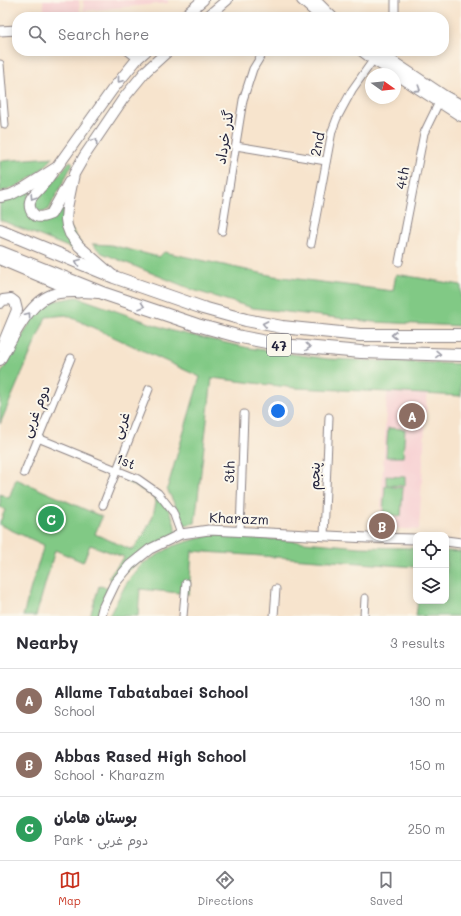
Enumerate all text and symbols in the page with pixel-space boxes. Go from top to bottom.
search box [12,12,449,56]
icon: search [26,23,48,45]
text: Search here [58,24,149,44]
north arrow [365,68,401,104]
one-way arrow [118,76,125,83]
one-way arrow [414,84,421,92]
street label: گذر خرداد [210,108,238,166]
street label: 2nd [305,130,329,158]
one-way arrow [90,138,98,145]
street label: 4th [391,165,413,191]
one-way arrow [31,193,38,200]
one-way arrow [74,259,82,267]
one-way arrow [138,301,145,310]
one-way arrow [23,312,30,319]
one-way arrow [262,320,268,329]
one-way arrow [391,331,397,339]
road number: 47 [267,334,291,356]
one-way arrow [305,343,311,352]
one-way arrow [435,350,441,359]
street label: دوم غربی [16,382,56,441]
your location [268,401,288,421]
pin: A [399,401,425,431]
street label: غربی [106,409,134,441]
street label: 1st [114,449,138,473]
street label: 3th [219,460,239,483]
street label: پنجم [304,462,326,490]
pin: C [38,504,64,534]
street label: Kharazm [209,507,269,529]
pin: B [369,511,395,541]
map controls [413,532,449,604]
button: locate [413,532,449,568]
button: layers [413,568,449,604]
text: Nearby [16,631,78,653]
text: 3 results [390,634,445,651]
text: Allame Tabatabaei School [54,682,248,702]
text: A [24,692,34,709]
text: 130 m [409,692,445,709]
text: School [54,702,95,719]
text: Abbas Rased High School [54,746,246,766]
text: B [25,756,33,773]
text: 150 m [409,756,445,773]
text: School · Kharazm [54,766,165,783]
text: بوستان هامان [54,807,137,827]
text: C [24,820,34,837]
text: 250 m [408,820,445,837]
text: Park · دوم غربی [54,831,148,848]
tab: Map [58,869,81,908]
tab: Directions [197,869,253,908]
tab: Saved [370,869,403,908]

